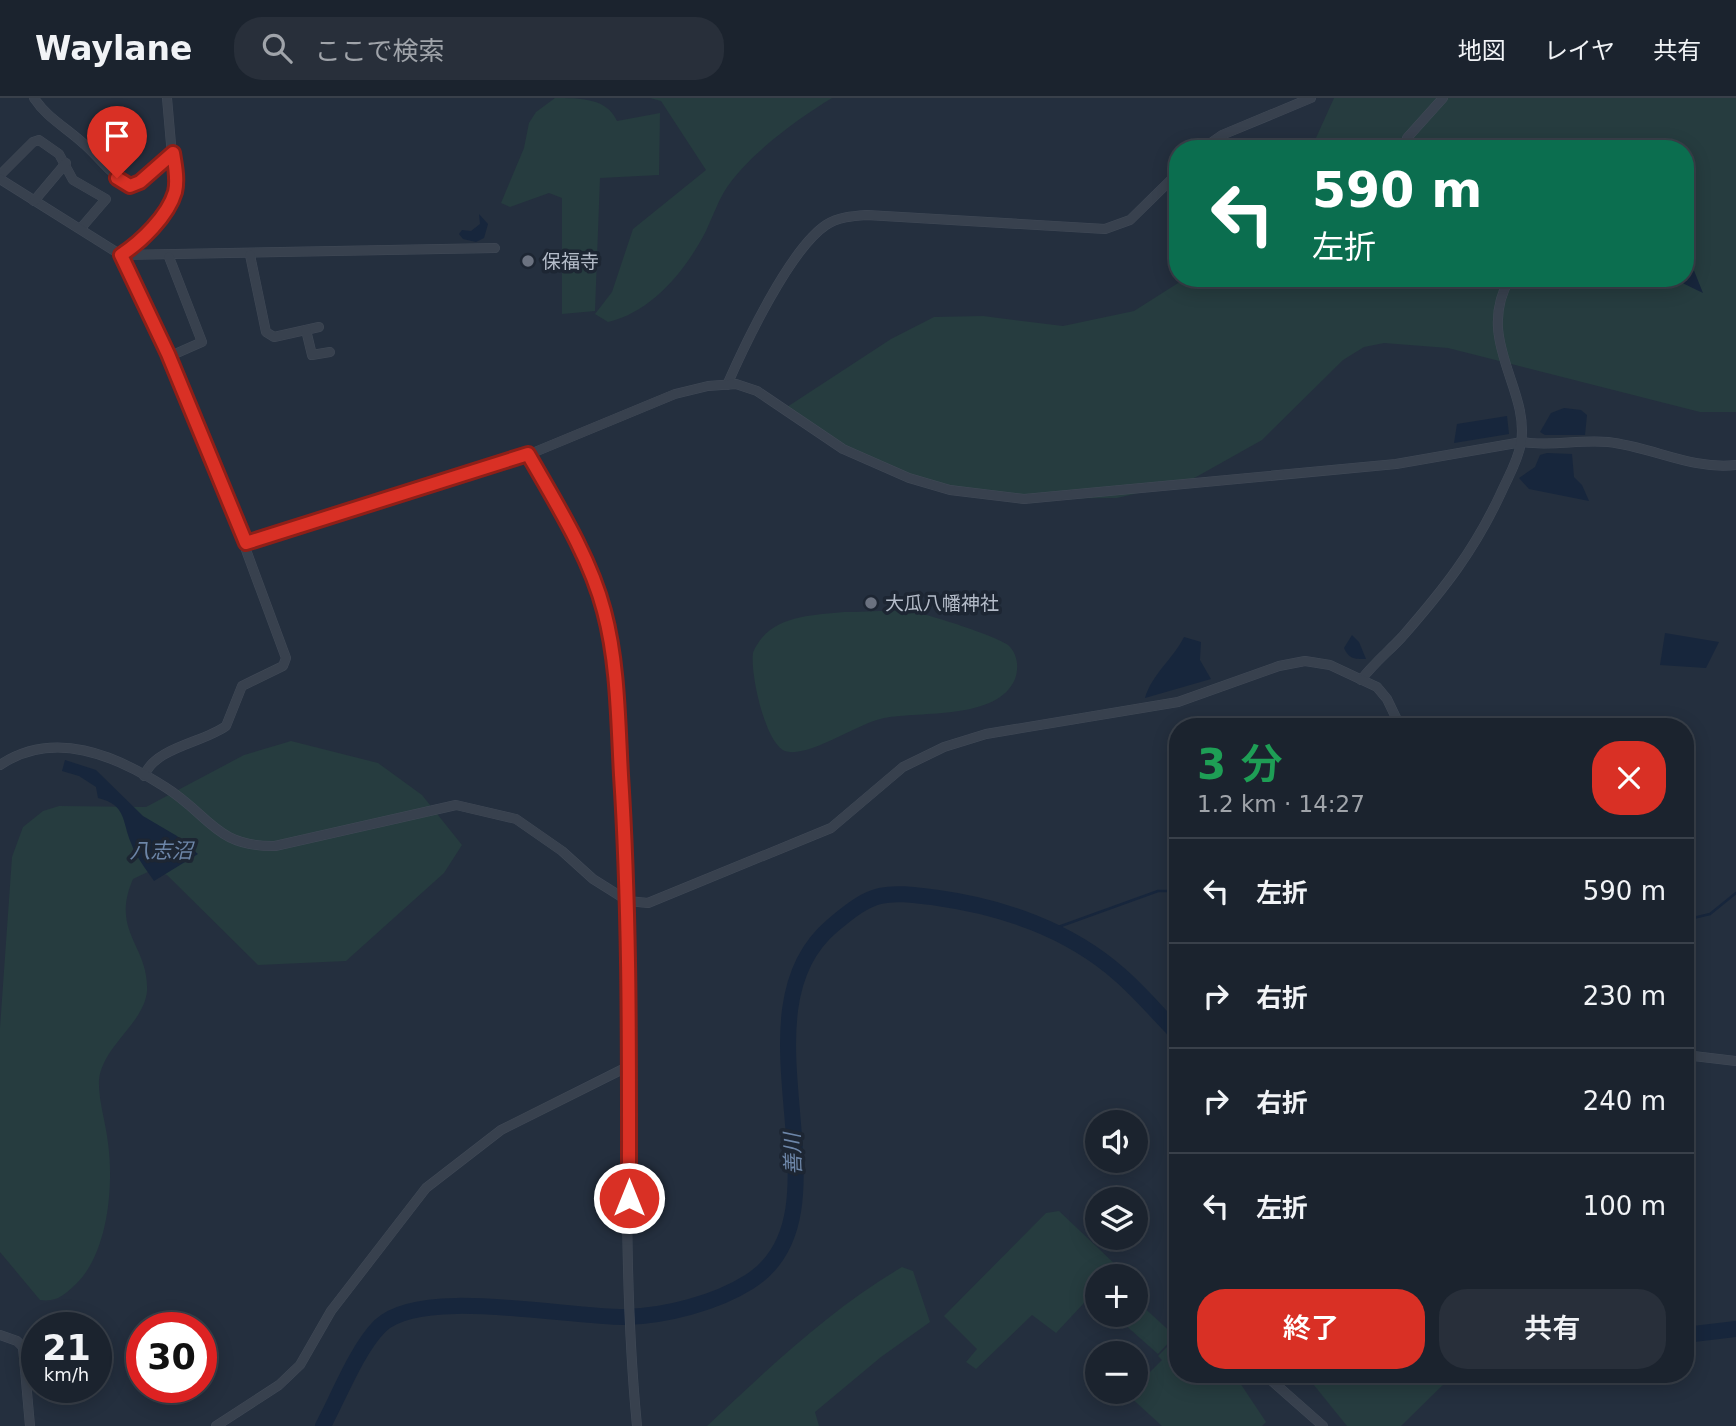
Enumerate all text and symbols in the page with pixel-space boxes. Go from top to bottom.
search box [234,17,724,80]
text: Waylane [35,29,192,68]
icon: search [258,29,296,67]
text: ここで検索 [314,36,444,66]
text: 地図 [1458,37,1506,65]
text: レイヤ [1544,37,1615,65]
text: 共有 [1653,37,1701,65]
pin [87,106,147,178]
icon: arrive [98,117,136,155]
text: 590 m [1312,162,1482,219]
icon: left [1197,168,1288,259]
text: 左折 [1312,228,1376,266]
place label: 保福寺 [542,250,599,272]
marker: 保福寺 [520,253,536,269]
place label: 大瓜八幡神社 [885,592,999,614]
marker: 大瓜八幡神社 [863,595,879,611]
text: 3 分 [1197,740,1283,789]
button: close [1592,741,1666,815]
text: 1.2 km · 14:27 [1197,791,1365,817]
water label: 八志沼 [130,839,195,863]
icon: left [1197,872,1235,910]
text: 590 m [1583,876,1666,906]
text: 左折 [1256,878,1308,908]
icon: right [1197,977,1235,1015]
text: 230 m [1583,981,1666,1011]
text: 右折 [1256,983,1308,1013]
icon: right [1197,1082,1235,1120]
text: 240 m [1583,1086,1666,1116]
text: 右折 [1256,1088,1308,1118]
map controls [1085,1110,1148,1404]
button: sound [1085,1110,1148,1173]
water label: 善川 [780,1131,806,1175]
position arrow [592,1161,666,1235]
button: layers [1085,1187,1148,1250]
icon: left [1197,1187,1235,1225]
text: 100 m [1583,1191,1666,1221]
text: 左折 [1256,1193,1308,1223]
button: + [1085,1264,1148,1327]
button: 終了 [1197,1289,1425,1369]
button: 共有 [1439,1289,1666,1369]
speed limit sign: 30 [126,1312,217,1403]
text: 21 [42,1328,91,1368]
button: − [1085,1341,1148,1404]
text: km/h [44,1364,89,1385]

